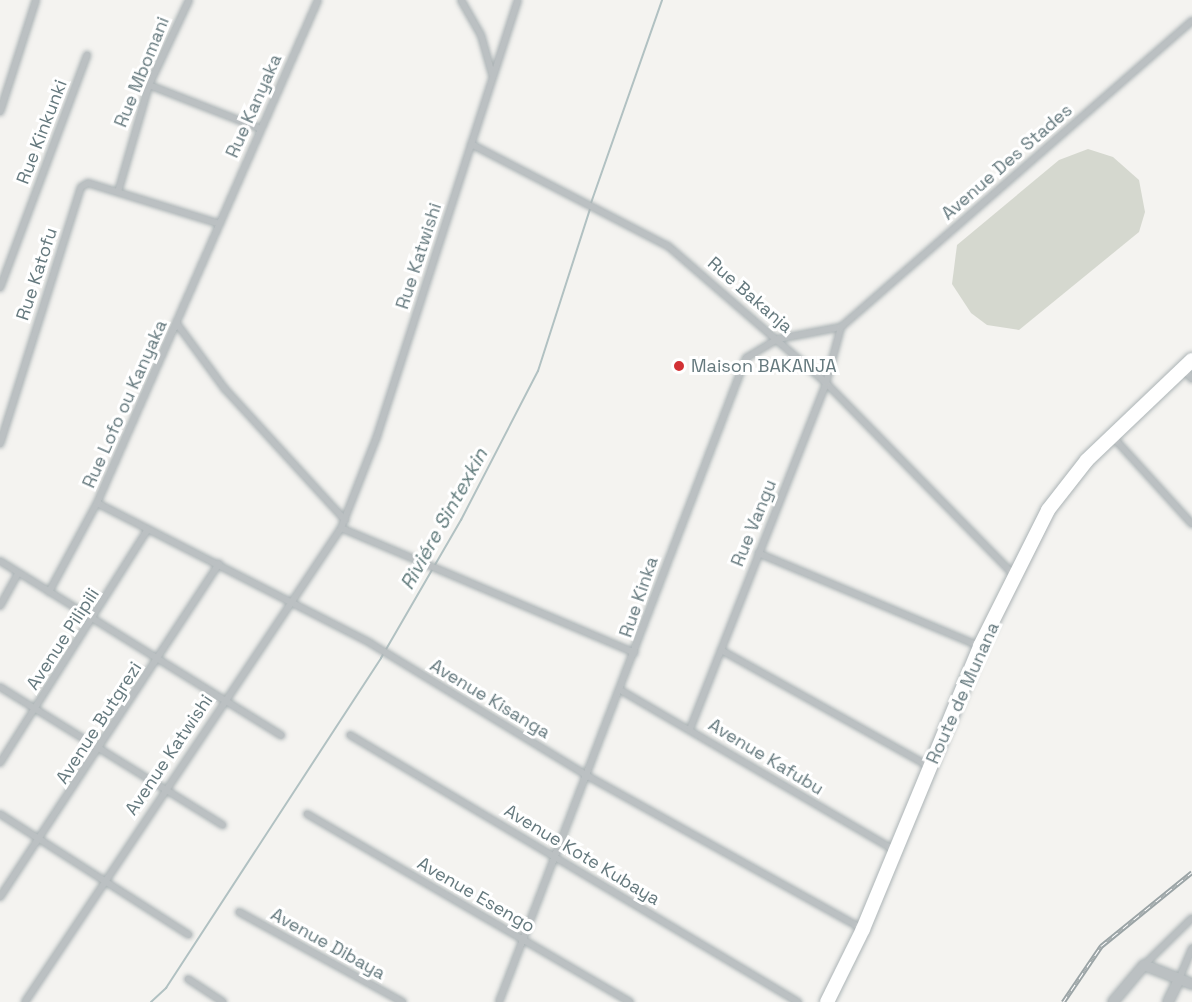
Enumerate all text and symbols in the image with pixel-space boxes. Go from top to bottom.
street label: Rue Mbomani [110,14,174,130]
street label: Rue Kanyaka [222,51,286,161]
street label: Rue Kinkunki [12,77,72,187]
street label: Avenue Des Stades [937,99,1077,225]
street label: Rue Katwishi [392,200,446,312]
street label: Rue Katofu [12,225,62,323]
street label: Rue Bakanja [703,252,797,338]
street label: Rue Lofo ou Kanyaka [78,317,172,491]
place label: Maison BAKANJA [691,355,837,377]
marker: Maison BAKANJA [672,359,686,373]
water label: Riviére Sintexkin [395,444,493,594]
street label: Rue Vangu [727,476,781,570]
street label: Rue Kinka [615,554,663,640]
street label: Avenue Pilipili [22,584,104,694]
street label: Route de Munana [922,619,1004,767]
street label: Avenue Kisanga [426,655,554,743]
street label: Avenue Butgrezi [51,658,147,788]
street label: Avenue Katwishi [121,691,217,819]
street label: Avenue Kafubu [704,714,828,800]
street label: Avenue Kote Kubaya [500,800,664,910]
street label: Avenue Esengo [413,853,539,937]
street label: Avenue Dibaya [267,904,389,984]

